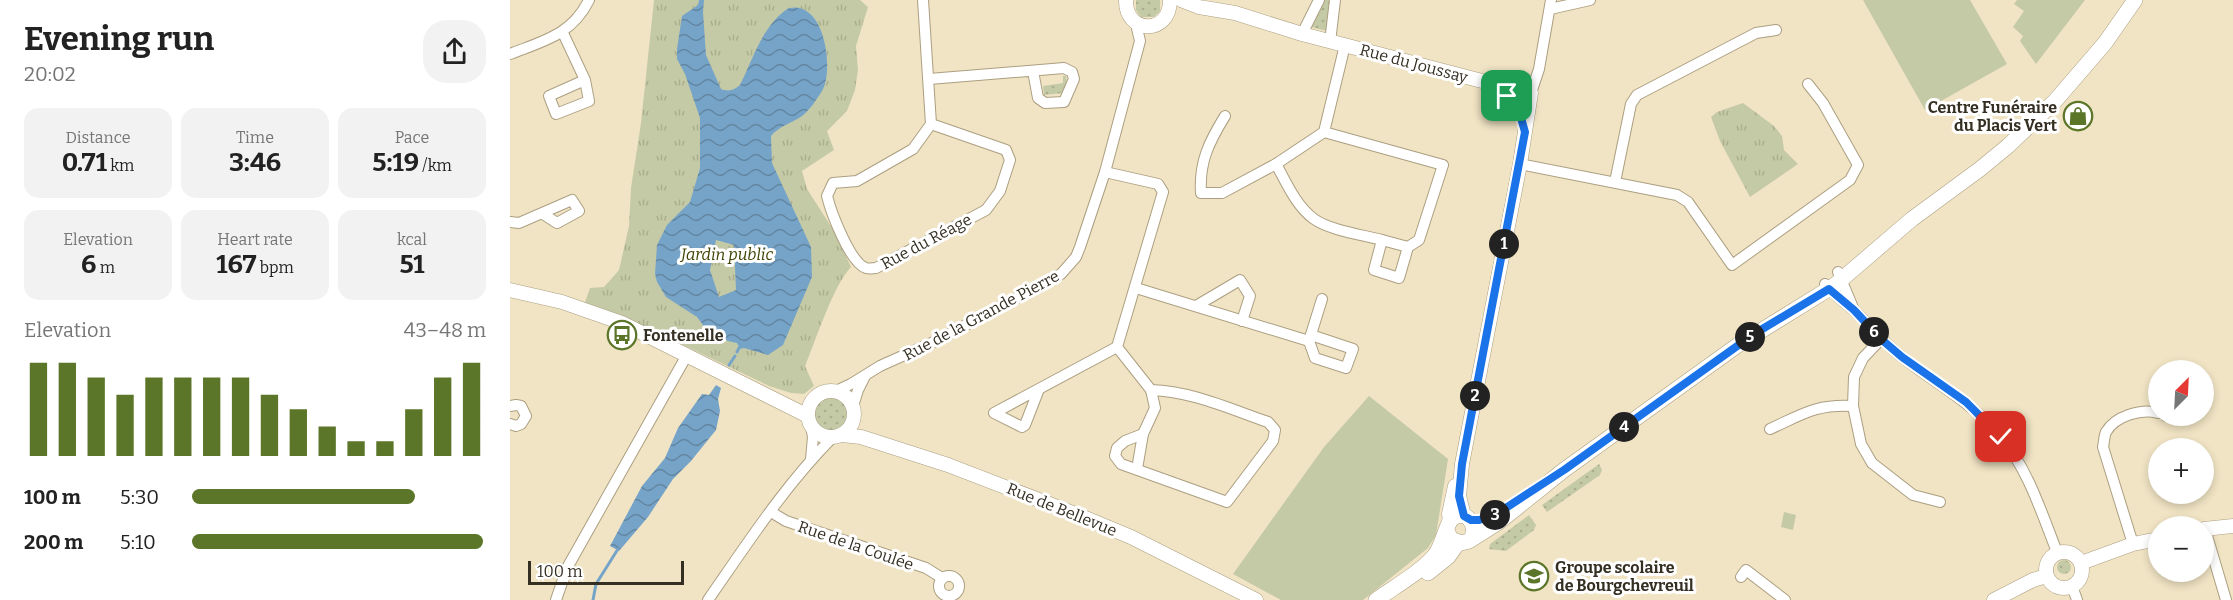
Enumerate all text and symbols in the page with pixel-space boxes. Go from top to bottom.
text: Evening run [24,19,214,59]
button: share [423,20,486,83]
street label: Rue du Joussay [1358,40,1470,87]
text: 20:02 [24,62,76,86]
pin [1481,70,1532,121]
icon: arrive [1490,79,1523,112]
place label: Centre Funéraire du Placis Vert [1928,98,2058,135]
shop icon: Centre Funéraire du Placis Vert [2062,100,2094,132]
text: Distance [66,128,130,147]
text: Time [236,128,274,147]
text: Pace [395,128,429,147]
text: 0.71 [62,147,107,178]
text: 3:46 [229,147,281,178]
text: 5:19 [372,147,419,178]
text: km [107,156,134,175]
text: /km [419,156,452,175]
street label: Rue du Réage [878,210,975,273]
pin: 1 [1489,229,1519,259]
text: Elevation [63,230,133,249]
text: Heart rate [217,230,293,249]
text: kcal [397,230,427,249]
text: 1 [1501,234,1507,253]
park label: Jardin public [679,245,773,264]
text: 6 [81,249,96,280]
text: 167 [216,249,256,280]
text: 51 [399,249,425,280]
text: m [96,258,115,277]
text: bpm [256,258,294,277]
street label: Rue de la Grande Pierre [900,266,1062,365]
pin: 6 [1859,317,1889,347]
text: Elevation [24,318,111,342]
text: 43–48 m [404,318,486,342]
bus stop icon: Fontenelle [606,319,638,351]
pin: 5 [1735,322,1765,352]
text: 6 [1869,322,1879,341]
place label: Fontenelle [643,326,724,345]
text: 5 [1746,327,1754,346]
north arrow [2148,360,2214,426]
map controls [2148,360,2214,582]
pin: 2 [1460,381,1490,411]
text: 2 [1470,386,1480,405]
pin [1975,411,2026,462]
pin: 4 [1609,412,1639,442]
text: 4 [1619,417,1629,436]
icon: check [1984,420,2017,453]
button: + [2148,438,2214,504]
street label: Rue de Bellevue [1004,479,1120,540]
text: 100 m [24,485,81,509]
text: 5:30 [120,485,159,509]
pin: 3 [1480,500,1510,530]
text: 3 [1490,505,1500,524]
button: − [2148,516,2214,582]
street label: Rue de la Coulée [796,517,916,574]
text: 200 m [24,530,83,554]
text: 5:10 [120,530,156,554]
scale bar [528,558,684,586]
place label: Groupe scolaire de Bourgchevreuil [1555,558,1694,595]
school or university icon: Groupe scolaire de Bourgchevreuil [1518,560,1550,592]
text: 100 m [537,562,582,581]

